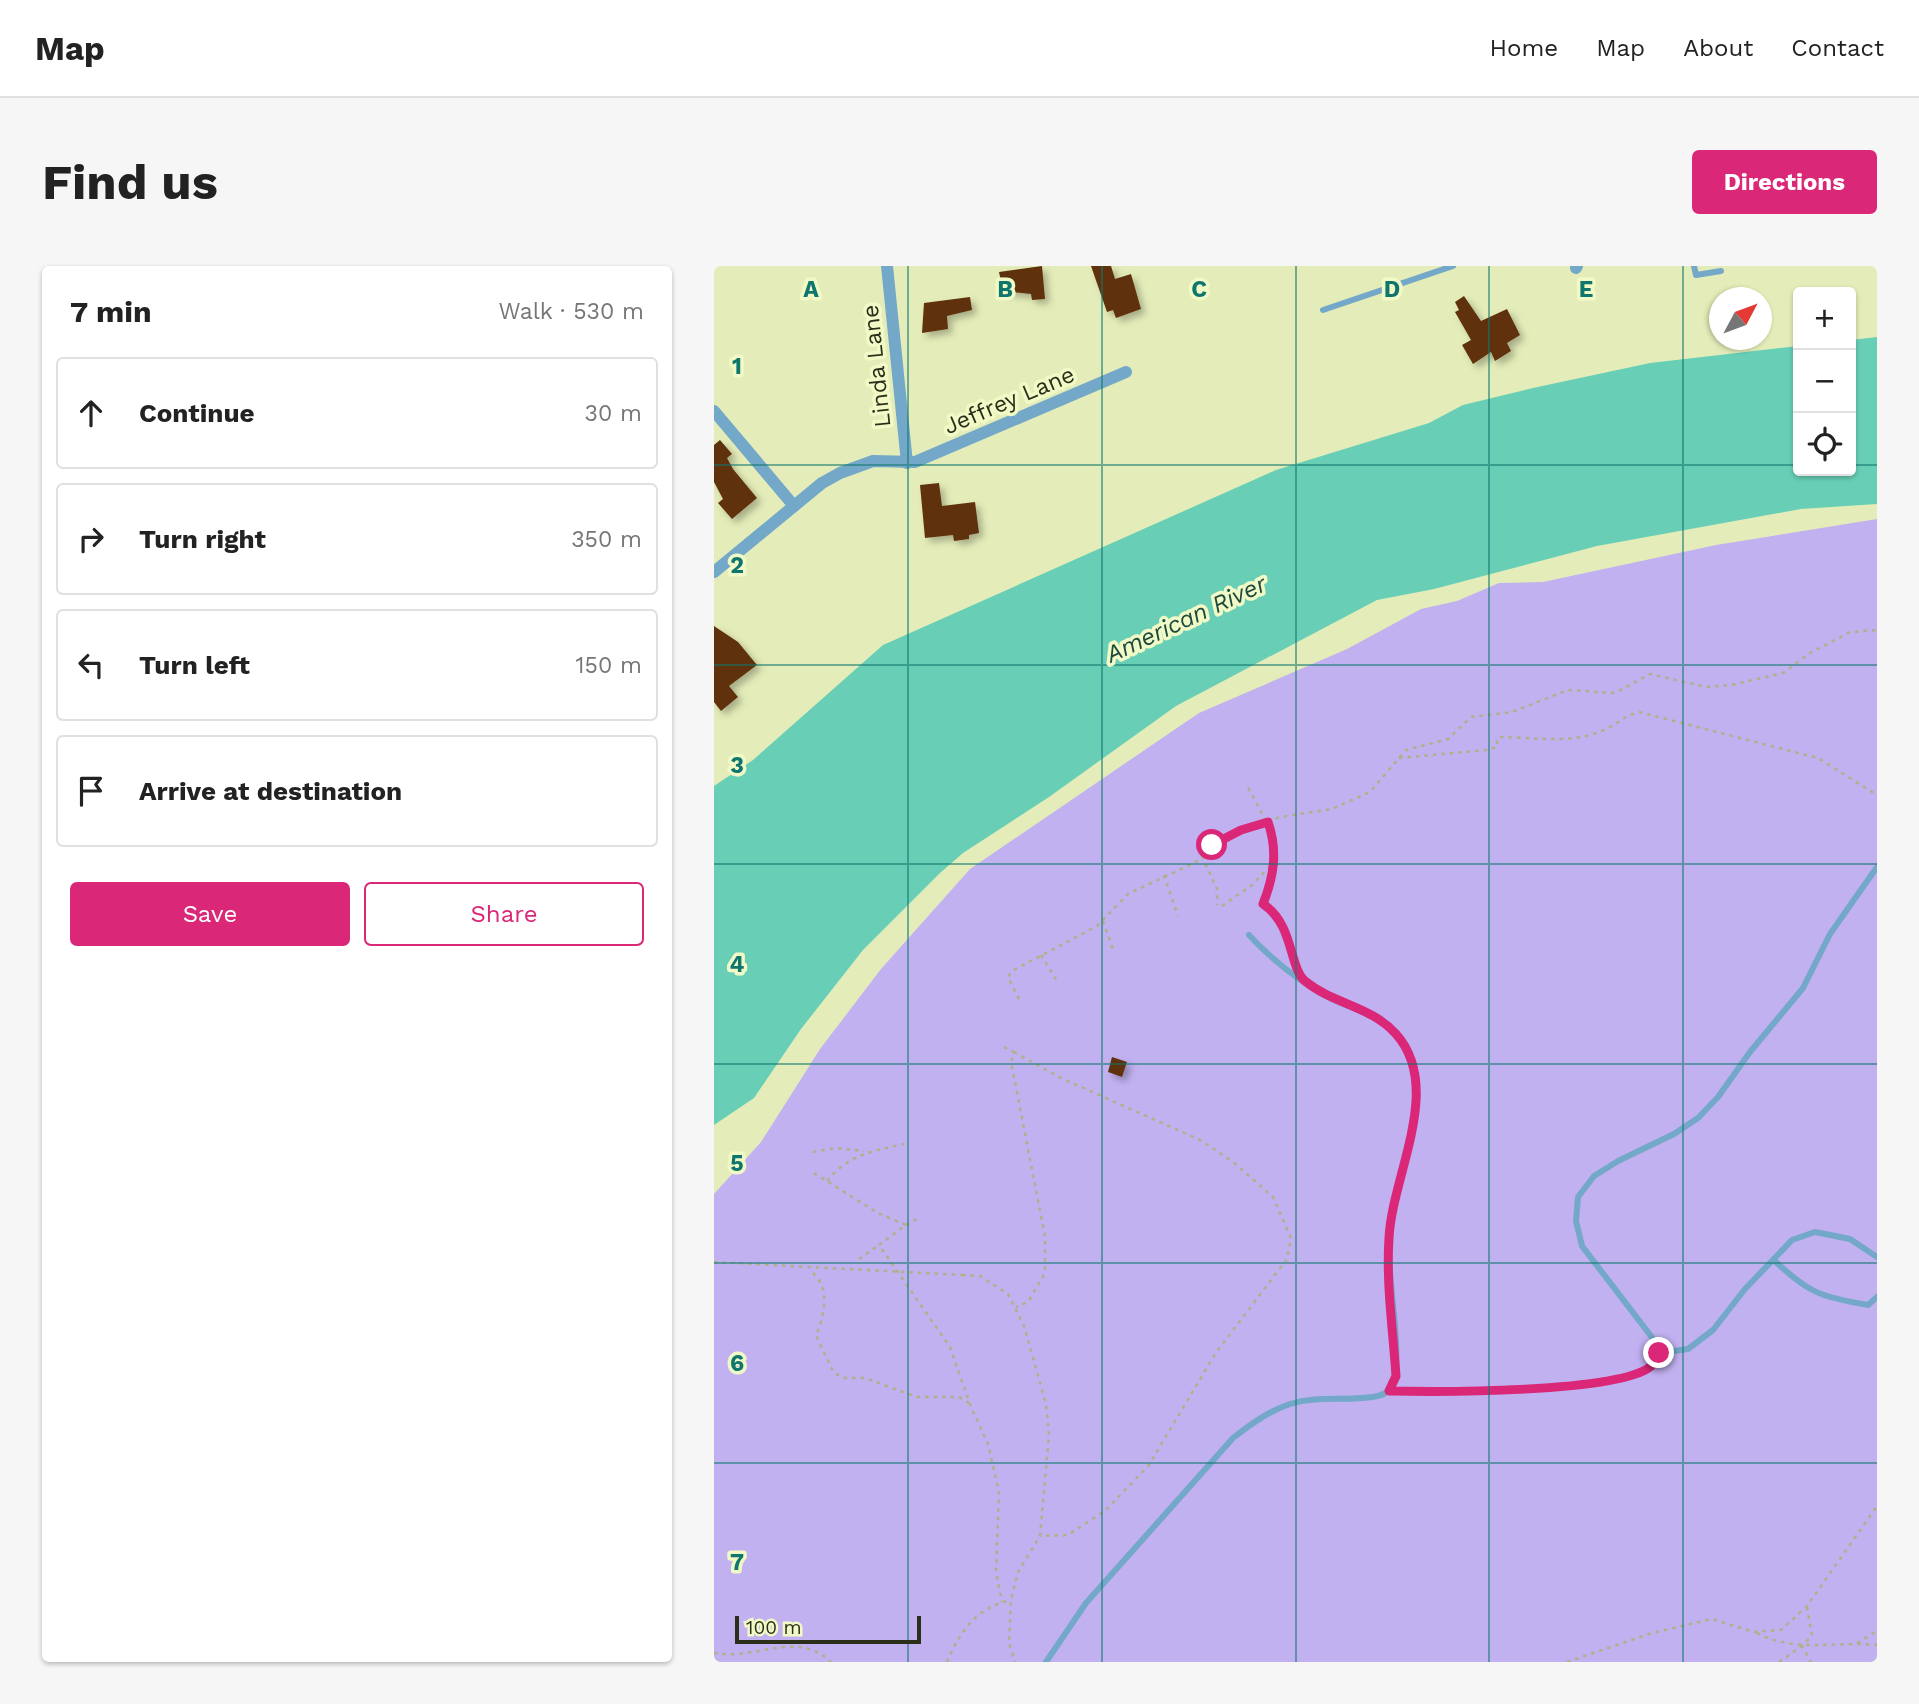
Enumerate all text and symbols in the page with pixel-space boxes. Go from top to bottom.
text: Map [35,29,105,68]
text: Home [1490,34,1558,62]
text: Map [1596,34,1645,62]
text: About [1683,34,1753,62]
text: Contact [1791,34,1884,62]
button: Directions [1692,150,1877,214]
text: Find us [42,153,218,211]
text: A [803,276,819,303]
text: B [997,276,1013,303]
text: C [1191,276,1207,303]
text: D [1384,276,1400,303]
text: E [1579,276,1593,303]
north arrow [1709,287,1772,350]
map controls [1793,287,1856,476]
button: + [1793,287,1856,350]
text: 7 min [70,294,152,329]
text: Walk · 530 m [498,298,644,325]
street label: Linda Lane [857,303,896,429]
button: − [1793,350,1856,413]
text: 1 [732,353,742,380]
street label: Jeffrey Lane [940,361,1079,440]
icon: ahead [72,394,110,432]
text: Continue [139,398,255,428]
text: 30 m [585,400,642,427]
button: locate [1793,413,1856,476]
icon: right [72,520,110,558]
text: Turn right [139,524,266,554]
text: 350 m [571,526,642,553]
text: 2 [730,552,744,579]
water label: American River [1100,569,1272,669]
icon: left [72,646,110,684]
text: Turn left [139,650,250,680]
text: 150 m [576,652,642,679]
text: 3 [730,752,744,779]
icon: arrive [72,772,110,810]
text: Arrive at destination [139,776,402,806]
route start [1196,829,1227,860]
button: Save [70,882,350,946]
button: Share [364,882,644,946]
text: 4 [730,951,745,978]
text: 5 [730,1150,744,1177]
route end [1643,1337,1674,1368]
text: 6 [730,1350,744,1377]
text: 7 [730,1549,744,1576]
scale bar [735,1613,920,1645]
text: 100 m [746,1616,802,1639]

